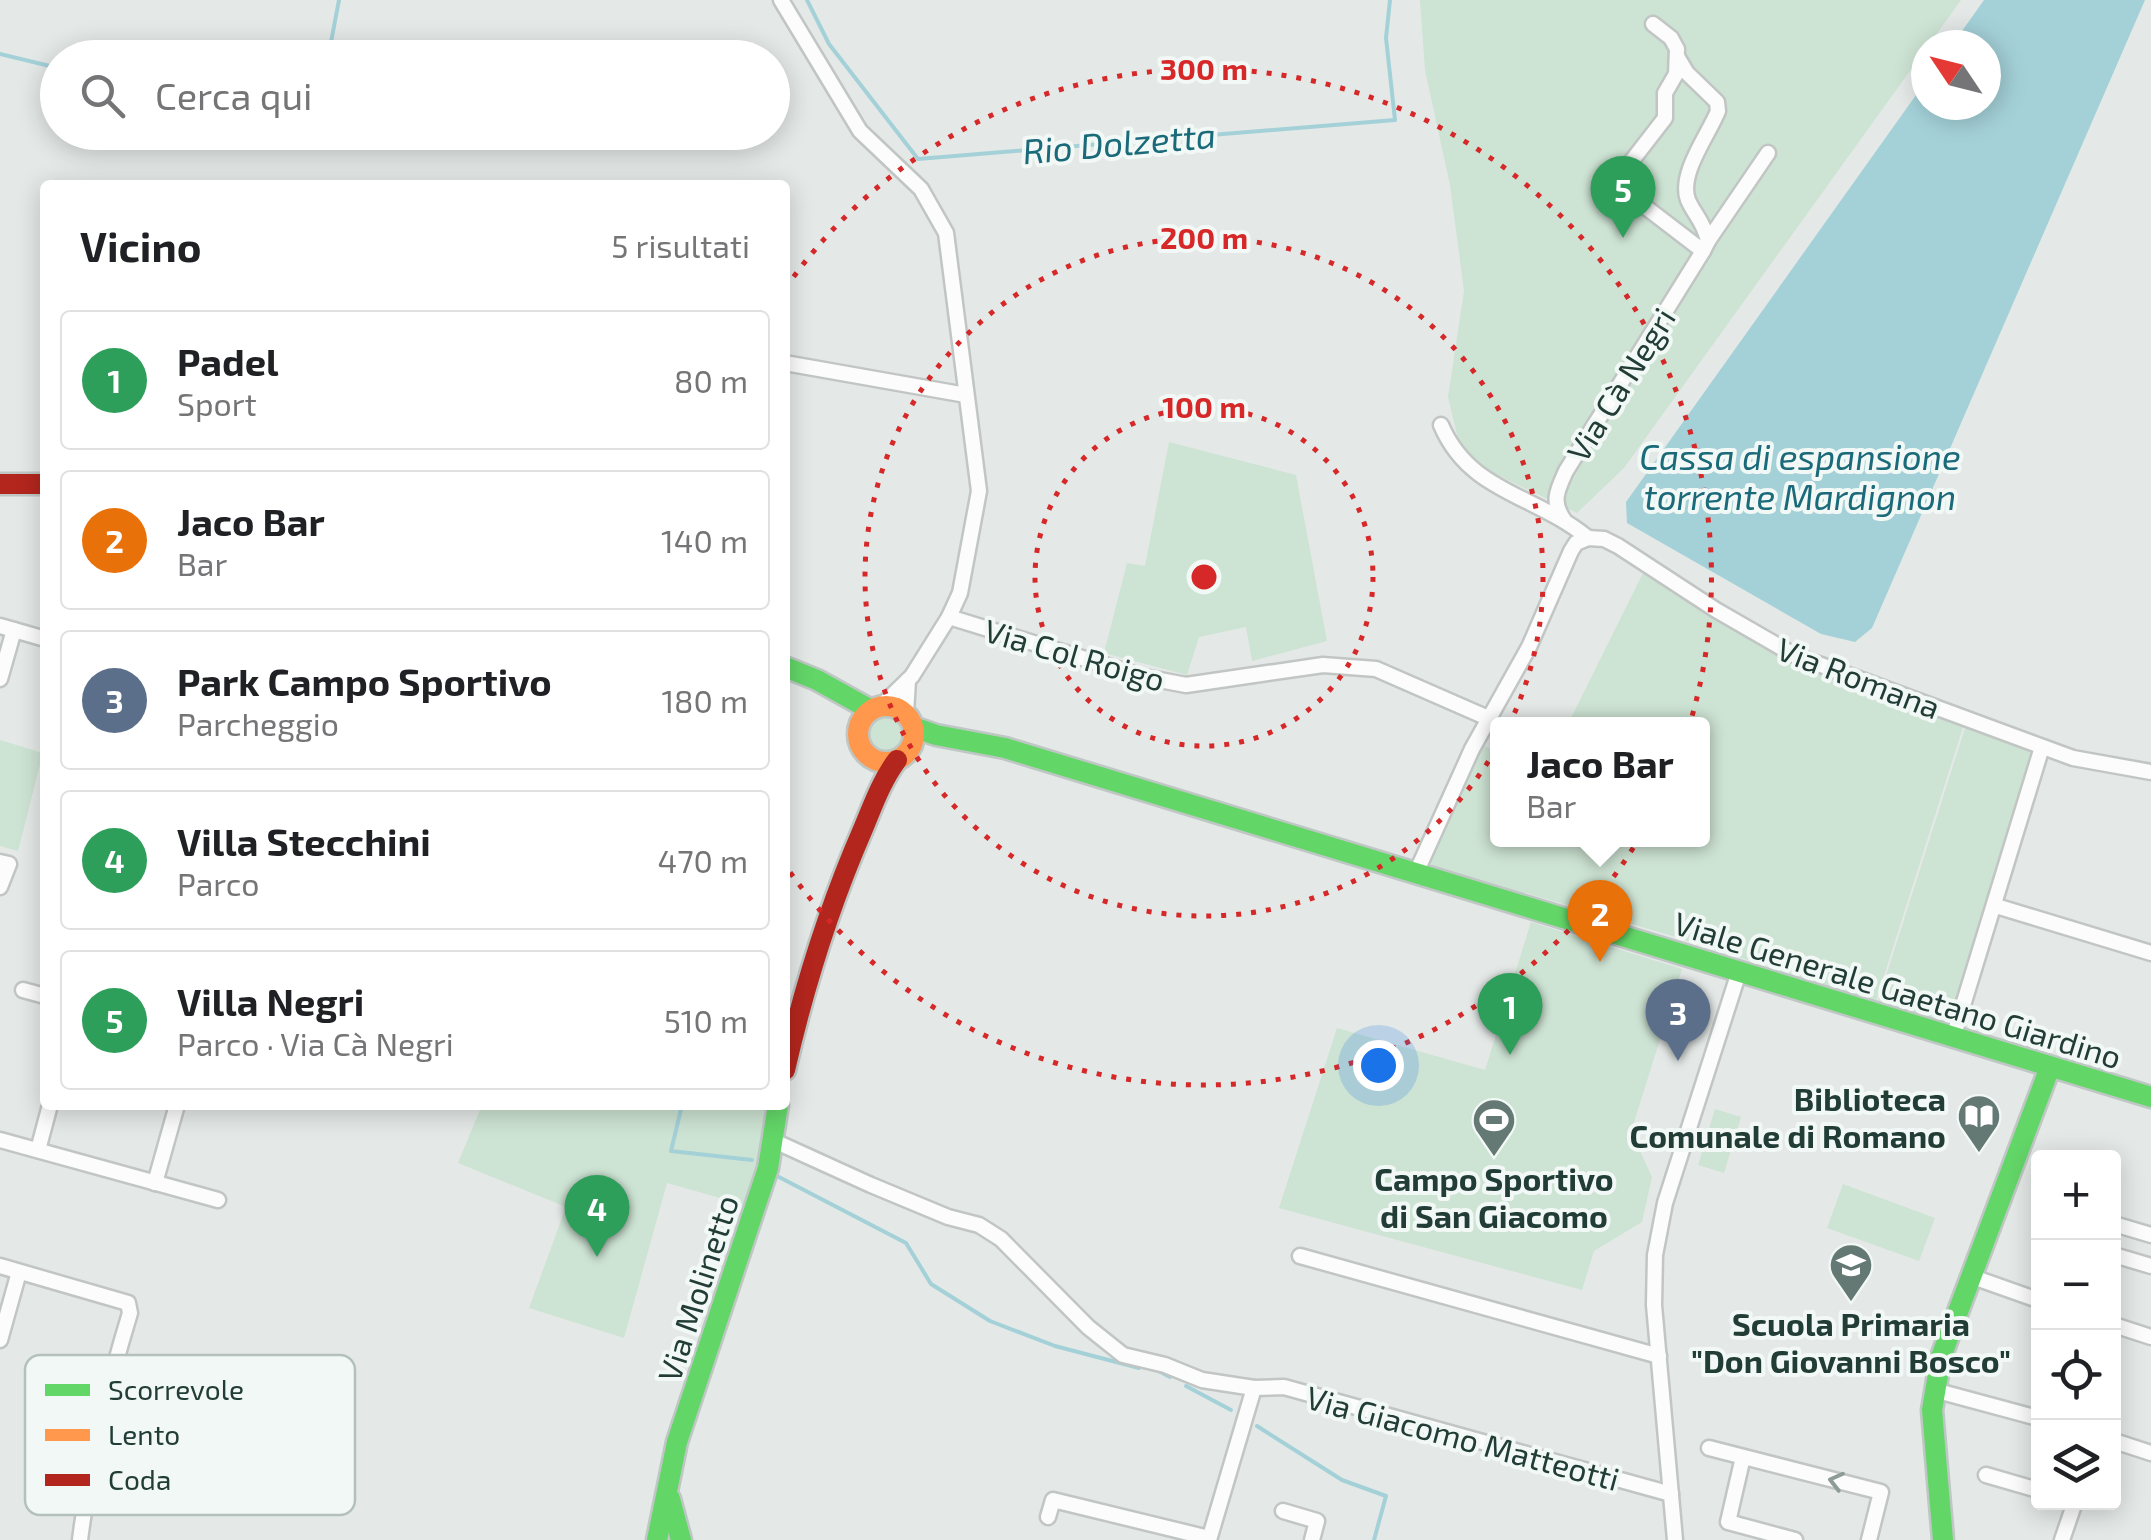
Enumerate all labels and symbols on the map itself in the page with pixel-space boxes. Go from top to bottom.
north arrow [1911,30,2001,120]
text: 300 m [1160,50,1248,86]
water label: Rio Dolzetta [1021,113,1217,171]
pin: 5 [1590,156,1656,238]
text: 200 m [1160,219,1248,255]
street label: Via Cà Negri [1558,300,1682,468]
text: 100 m [1162,388,1246,424]
water label: Cassa di espansione torrente Mardignon [1639,435,1961,517]
centre of rings [1186,559,1222,595]
street label: Via Col Roigo [980,610,1170,698]
street label: Via Romana [1772,628,1946,726]
pin: 2 [1568,880,1632,962]
street label: Viale Generale Gaetano Giardino [1670,903,2126,1075]
pin: 1 [1478,972,1542,1055]
pin: 3 [1646,978,1710,1061]
your location [1353,1040,1404,1091]
place label: Biblioteca Comunale di Romano [1629,1079,1946,1154]
library icon: Biblioteca Comunale di Romano [1956,1093,2002,1154]
sports icon: Campo Sportivo di San Giacomo [1471,1097,1517,1158]
place label: Campo Sportivo di San Giacomo [1374,1159,1614,1234]
pin: 4 [564,1174,630,1257]
street label: Via Molinetto [649,1190,745,1386]
school or university icon: Scuola Primaria "Don Giovanni Bosco" [1828,1242,1874,1303]
place label: Scuola Primaria "Don Giovanni Bosco" [1691,1304,2011,1379]
legend [25,1355,355,1515]
text: Scorrevole [108,1372,244,1406]
street label: Via Giacomo Matteotti [1302,1377,1624,1497]
text: Lento [108,1417,180,1451]
text: Coda [108,1462,171,1496]
one-way arrow [1828,1471,1845,1492]

